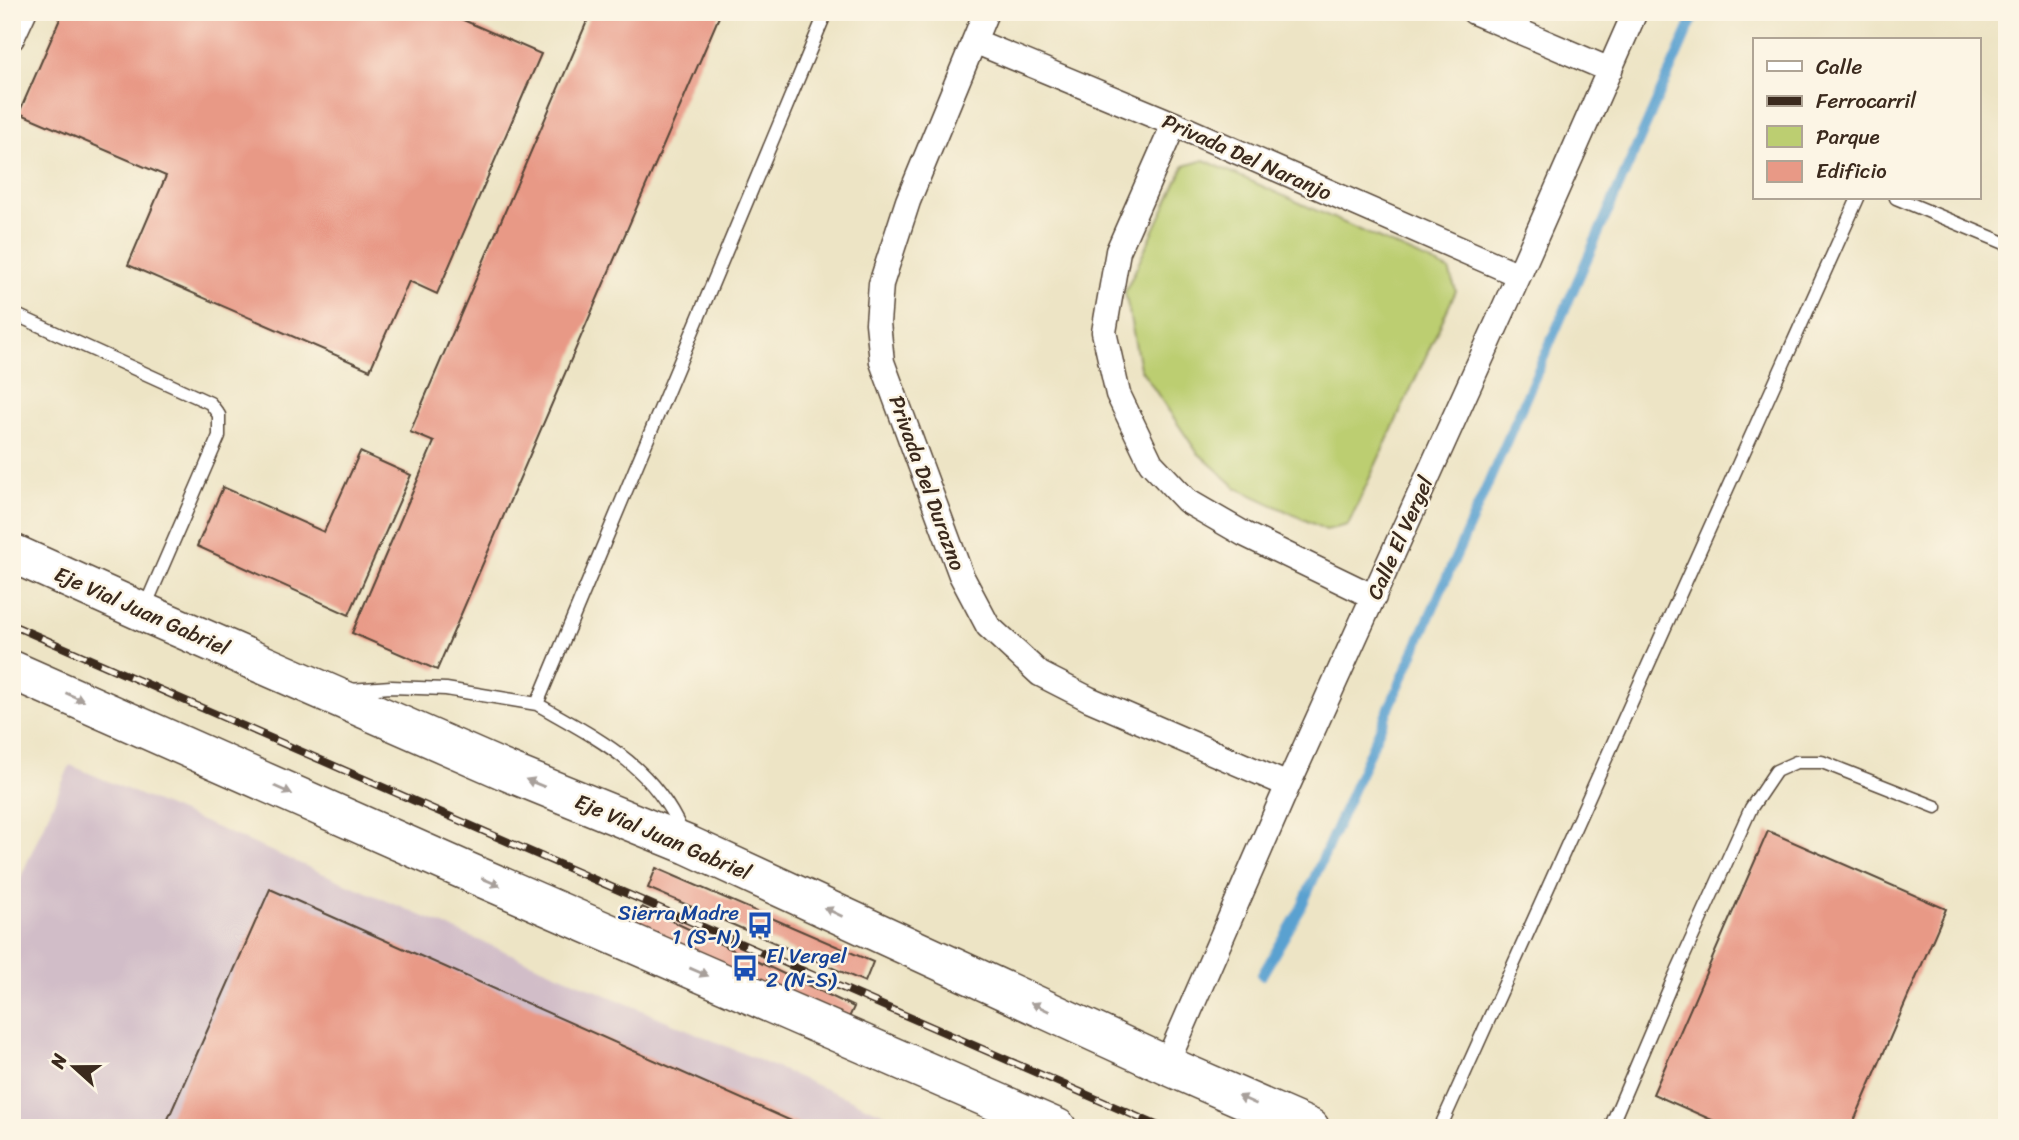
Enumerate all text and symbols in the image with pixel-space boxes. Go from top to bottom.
legend [1753,38,1980,200]
text: Calle [1816,48,1863,86]
text: Ferrocarril [1816,82,1917,120]
street label: Privada Del Naranjo [1156,102,1338,212]
text: Parque [1816,118,1880,156]
text: Edificio [1816,152,1887,190]
street label: Privada Del Durazno [878,390,976,576]
street label: Calle El Vergel [1356,469,1445,606]
street label: Eje Vial Juan Gabriel [48,555,237,667]
one-way arrow [64,692,85,703]
one-way arrow [524,777,545,788]
street label: Eje Vial Juan Gabriel [569,783,758,892]
one-way arrow [272,785,293,796]
one-way arrow [480,876,501,887]
place label: Sierra Madre 1 (S-N) [618,894,741,956]
one-way arrow [823,906,843,918]
bus stop icon: Sierra Madre 1 (S-N) [745,910,775,940]
place label: El Vergel 2 (N-S) [766,937,848,999]
bus stop icon: El Vergel 2 (N-S) [730,953,760,983]
one-way arrow [689,967,710,978]
one-way arrow [1030,1001,1050,1013]
north arrow [38,1032,108,1102]
text: N [40,1048,77,1074]
one-way arrow [1237,1094,1258,1105]

